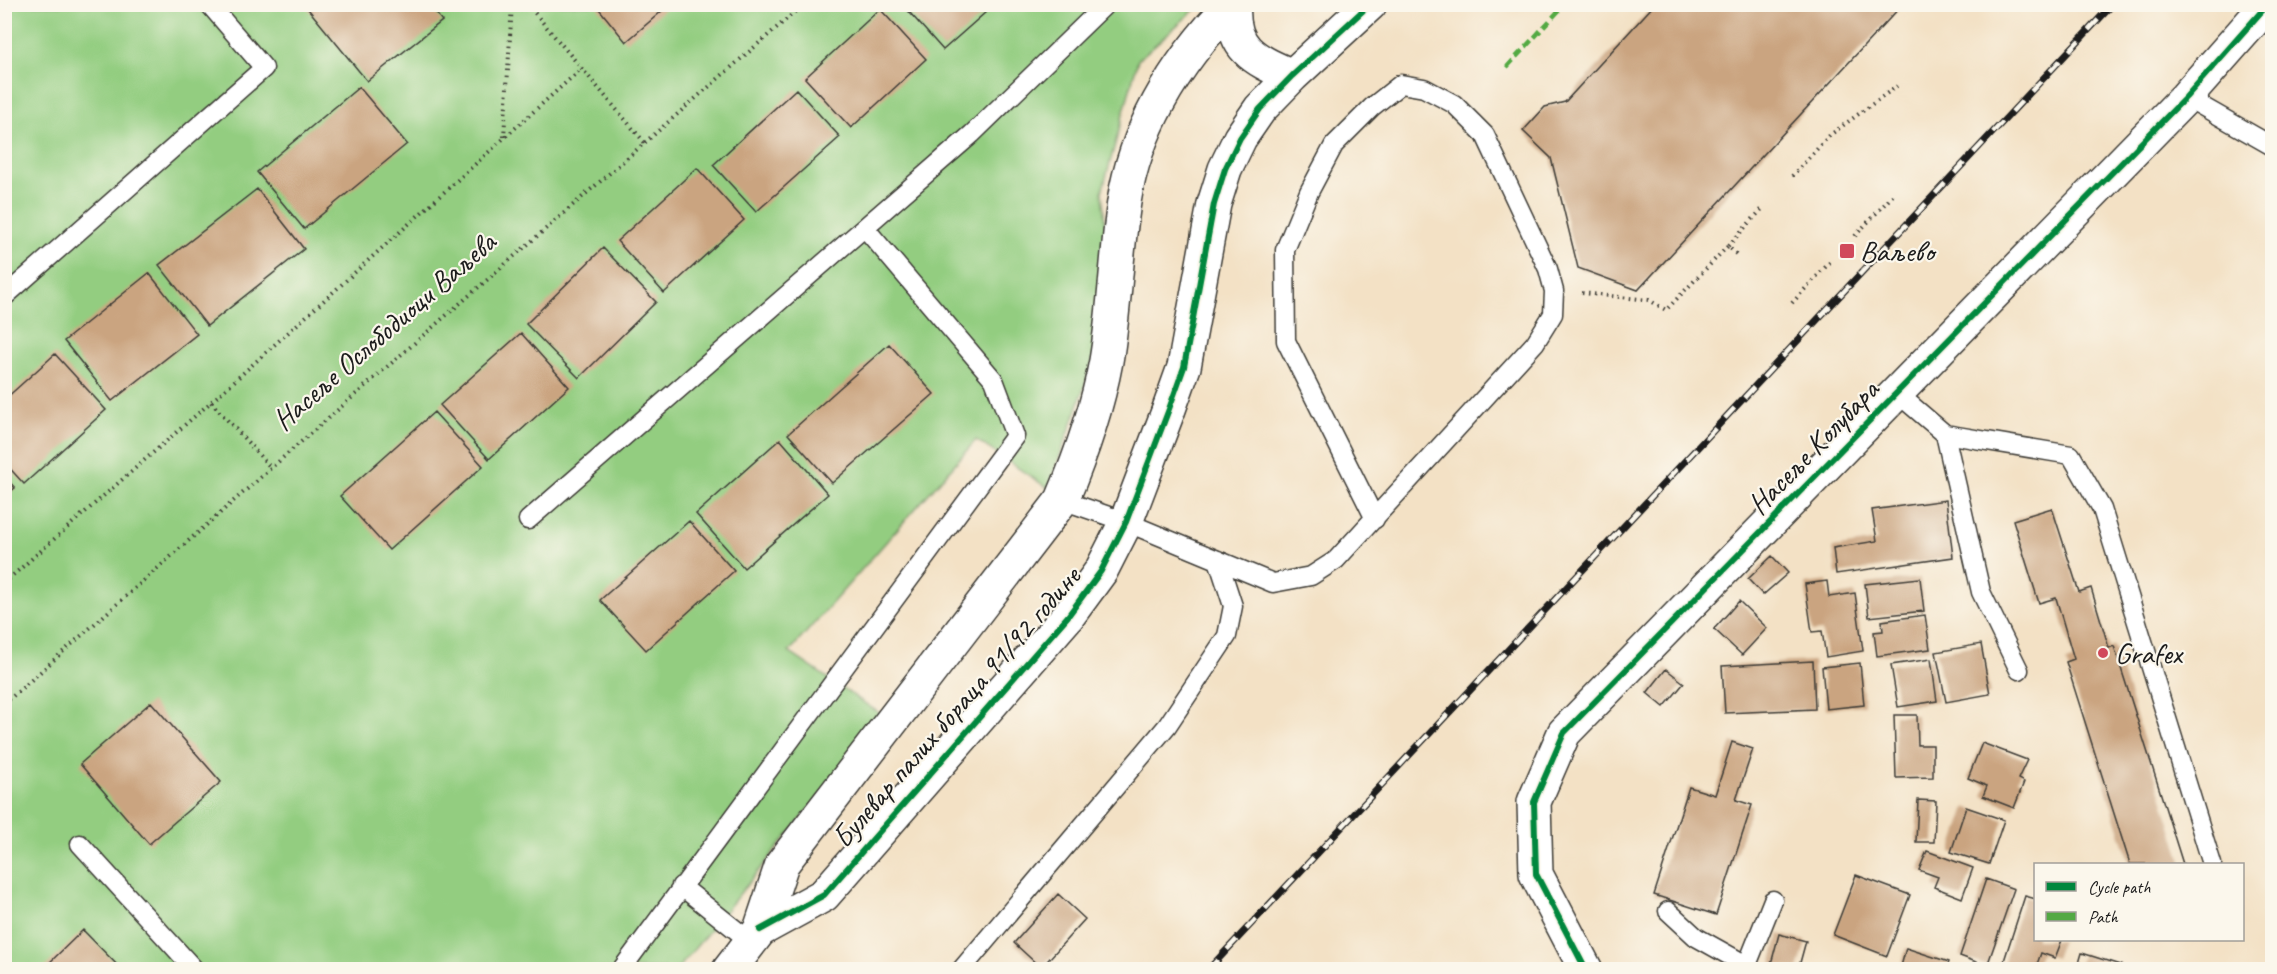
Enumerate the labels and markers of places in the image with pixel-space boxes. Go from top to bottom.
place label: Ваљево [1860,232,1937,270]
marker: Ваљево [1838,242,1856,260]
place label: Grafex [2115,634,2185,672]
marker: Grafex [2096,646,2110,660]

